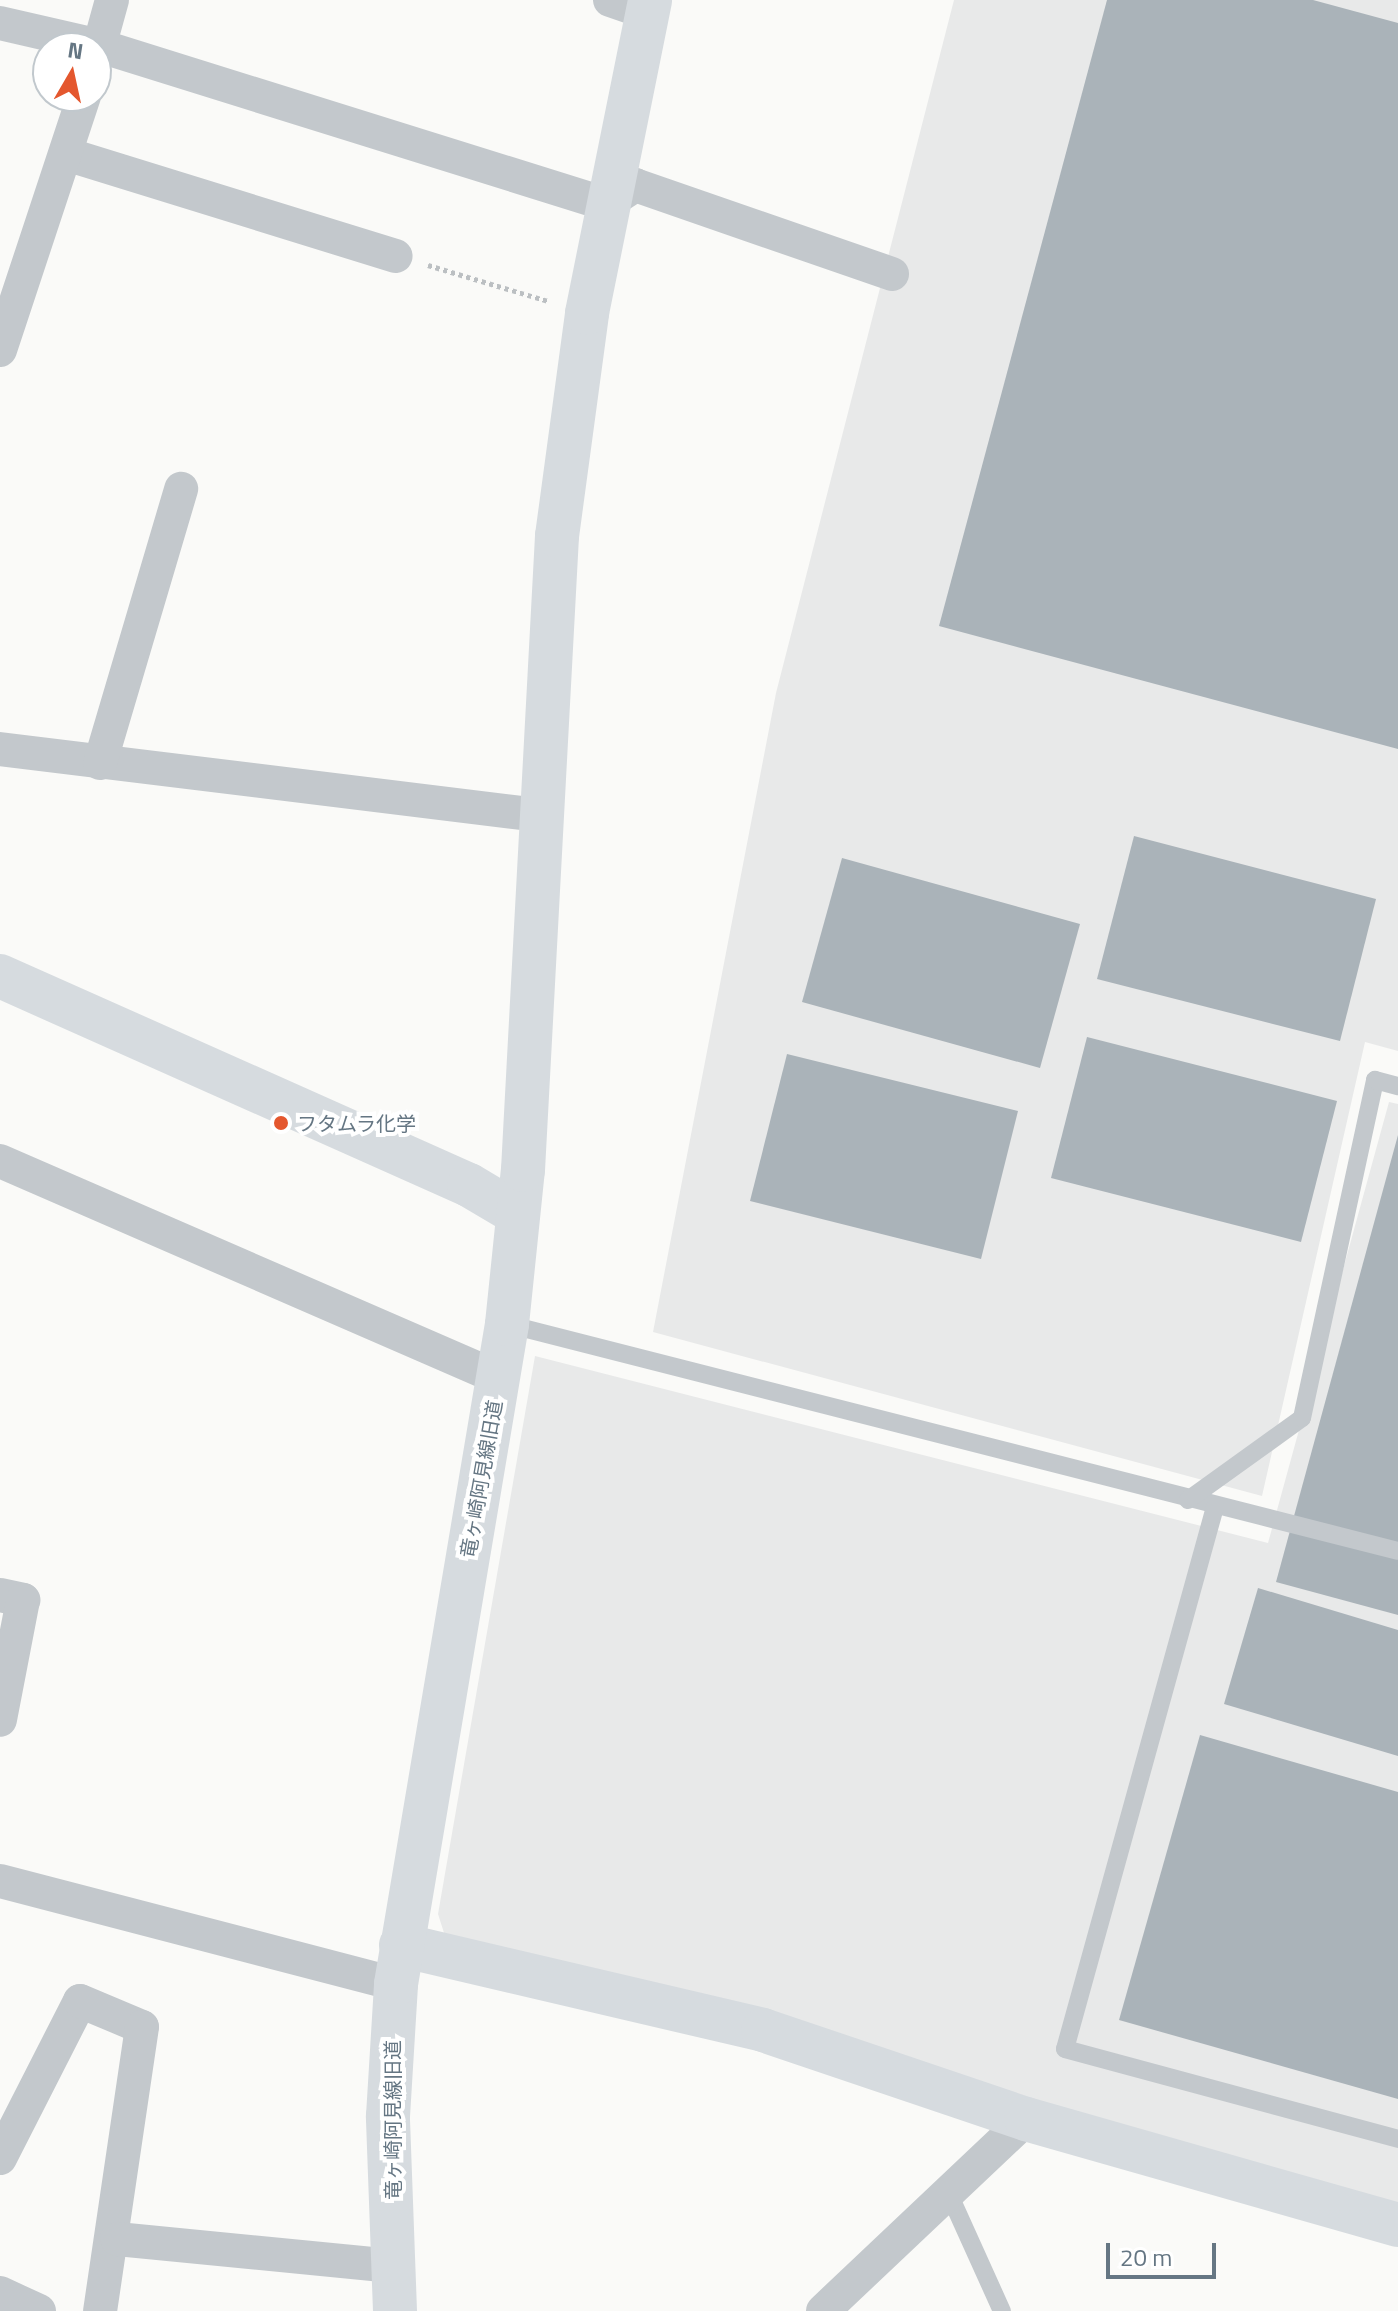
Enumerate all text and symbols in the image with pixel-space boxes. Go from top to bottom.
north arrow [32,32,112,112]
text: N [65,32,86,68]
place label: フタムラ化学 [297,1111,417,1135]
marker: フタムラ化学 [272,1114,290,1132]
street label: 竜ヶ崎阿見線旧道 [455,1398,507,1560]
street label: 竜ヶ崎阿見線旧道 [380,2040,404,2200]
scale bar [1110,2227,1220,2277]
text: 20 m [1120,2239,1172,2275]

